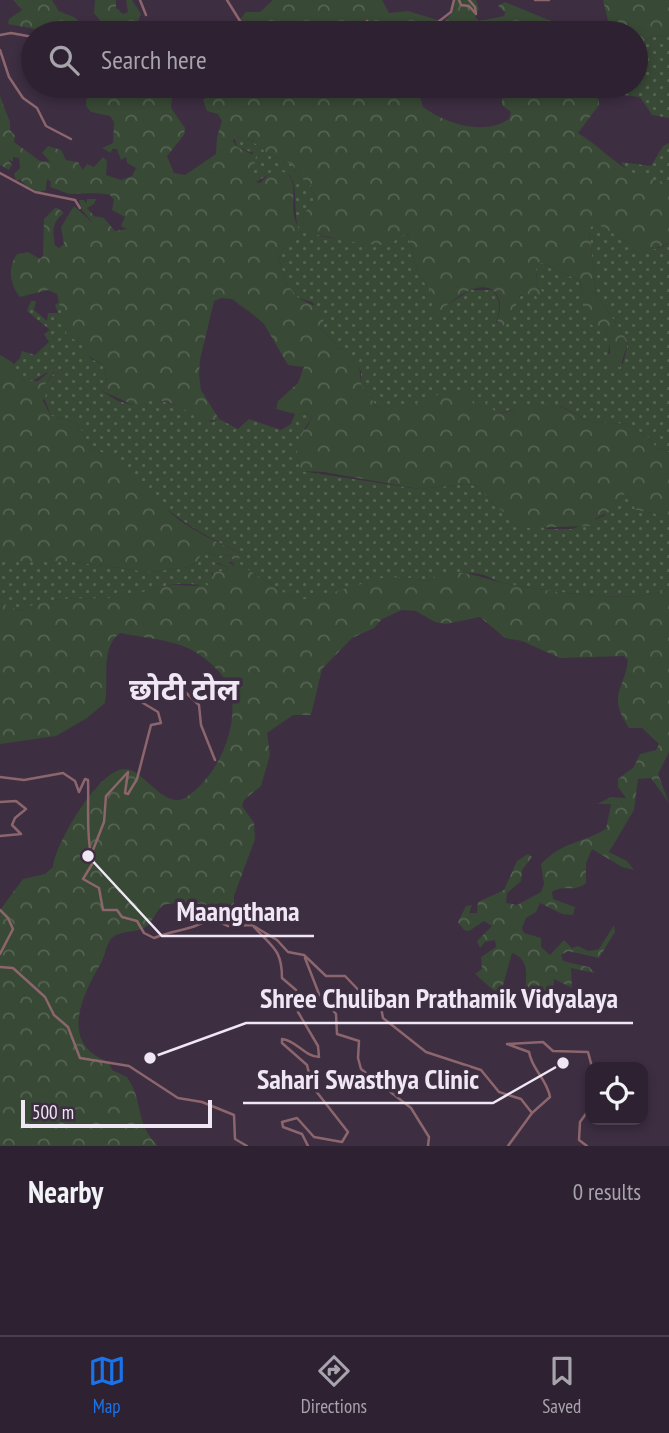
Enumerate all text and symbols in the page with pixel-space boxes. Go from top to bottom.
search box [21,21,648,98]
icon: search [45,41,83,79]
text: Search here [101,43,207,76]
district label: छोटी टोल [129,669,240,708]
callout: Maangthana [162,887,314,936]
text: Maangthana [176,892,300,929]
callout: Shree Chuliban Prathamik Vidyalaya [246,974,633,1023]
text: Shree Chuliban Prathamik Vidyalaya [260,979,618,1016]
callout: Sahari Swasthya Clinic [243,1054,493,1103]
text: Sahari Swasthya Clinic [257,1060,479,1097]
map controls [585,1062,648,1125]
button: locate [585,1062,648,1125]
scale bar [21,1097,212,1129]
text: 500 m [32,1100,74,1124]
text: Nearby [28,1172,103,1211]
text: 0 results [573,1177,641,1206]
tab: Map [88,1352,126,1418]
tab: Directions [301,1352,367,1418]
tab: Saved [542,1352,581,1418]

